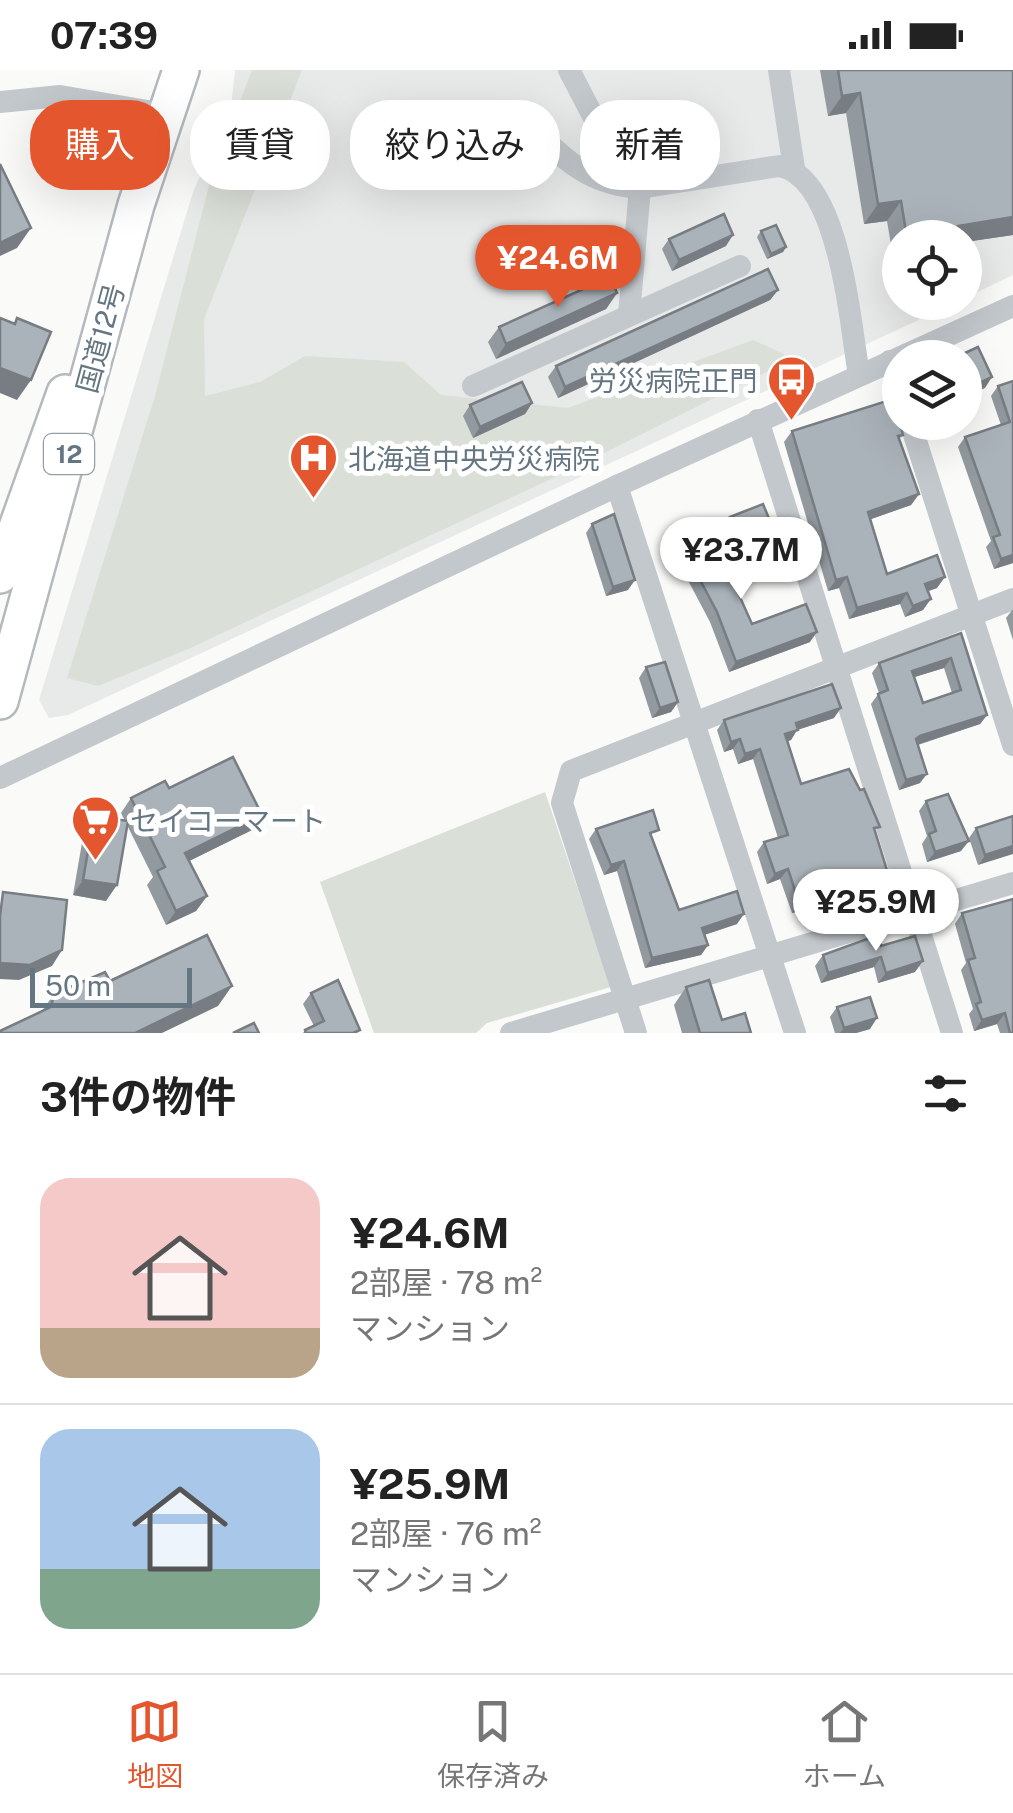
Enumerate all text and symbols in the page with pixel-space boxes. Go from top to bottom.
text: 07:39 [50,13,158,58]
chip: 購入 [30,100,170,190]
chip: 賃貸 [190,100,330,190]
chip: 絞り込み [350,100,560,190]
chip: 新着 [580,100,720,190]
map controls [882,220,982,440]
button: locate [882,220,982,320]
pin: ¥24.6M [477,225,639,310]
text: ¥24.6M [497,239,619,276]
street label: 国道12号 [70,280,130,396]
button: layers [882,340,982,440]
bus stop icon: 労災病院正門 [766,354,818,422]
place label: 労災病院正門 [589,364,757,397]
hospital icon: 北海道中央労災病院 [287,432,339,500]
road number: 12 [44,434,94,474]
place label: 北海道中央労災病院 [348,442,600,475]
pin: ¥23.7M [660,517,822,602]
text: ¥23.7M [682,531,800,568]
supermarket icon: セイコーマート [69,794,121,862]
place label: セイコーマート [130,804,326,837]
pin: ¥25.9M [795,869,957,954]
text: ¥25.9M [815,883,937,920]
scale bar [30,963,192,1008]
text: 50 m [45,969,111,1002]
icon: filters [918,1066,973,1121]
text: 3件の物件 [40,1072,236,1121]
text: ¥24.6M [350,1208,510,1257]
icon: home [120,1218,240,1338]
text: 2部屋 · 78 m² [350,1264,542,1301]
text: マンション [350,1310,510,1347]
text: ¥25.9M [350,1459,510,1508]
icon: home [120,1469,240,1589]
text: 2部屋 · 76 m² [350,1515,541,1552]
text: マンション [350,1561,510,1598]
tab: 地図 [127,1694,183,1794]
tab: 保存済み [437,1694,549,1794]
tab: ホーム [803,1694,886,1794]

